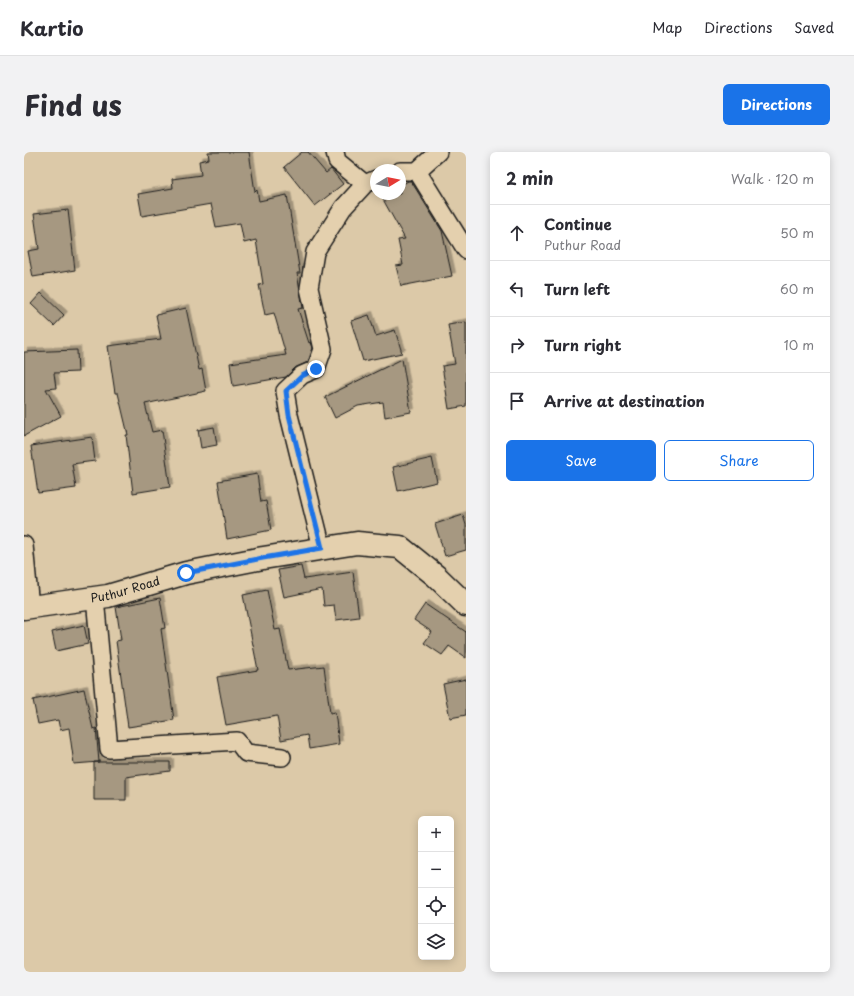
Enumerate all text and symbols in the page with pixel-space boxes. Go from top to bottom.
text: Kartio [20,14,83,42]
text: Map [652,17,682,38]
text: Directions [704,17,772,38]
text: Saved [794,17,834,38]
text: Find us [24,83,122,126]
button: Directions [723,84,830,125]
north arrow [370,164,406,200]
text: 2 min [506,165,553,191]
text: Walk · 120 m [731,169,814,188]
text: Continue [544,212,612,235]
icon: ahead [506,222,528,244]
text: 50 m [780,223,814,242]
text: Puthur Road [544,235,621,254]
text: Turn left [544,277,610,300]
icon: left [506,278,528,300]
text: 60 m [780,279,814,298]
text: Turn right [544,333,621,356]
icon: right [506,334,528,356]
text: 10 m [784,335,814,354]
route end [307,360,325,378]
text: Arrive at destination [544,389,705,412]
icon: arrive [506,390,528,412]
button: Save [506,440,656,481]
button: Share [664,440,814,481]
route start [177,564,195,582]
street label: Puthur Road [89,571,162,606]
map controls [418,816,454,960]
button: + [418,816,454,852]
button: − [418,852,454,888]
button: locate [418,888,454,924]
button: layers [418,924,454,960]

